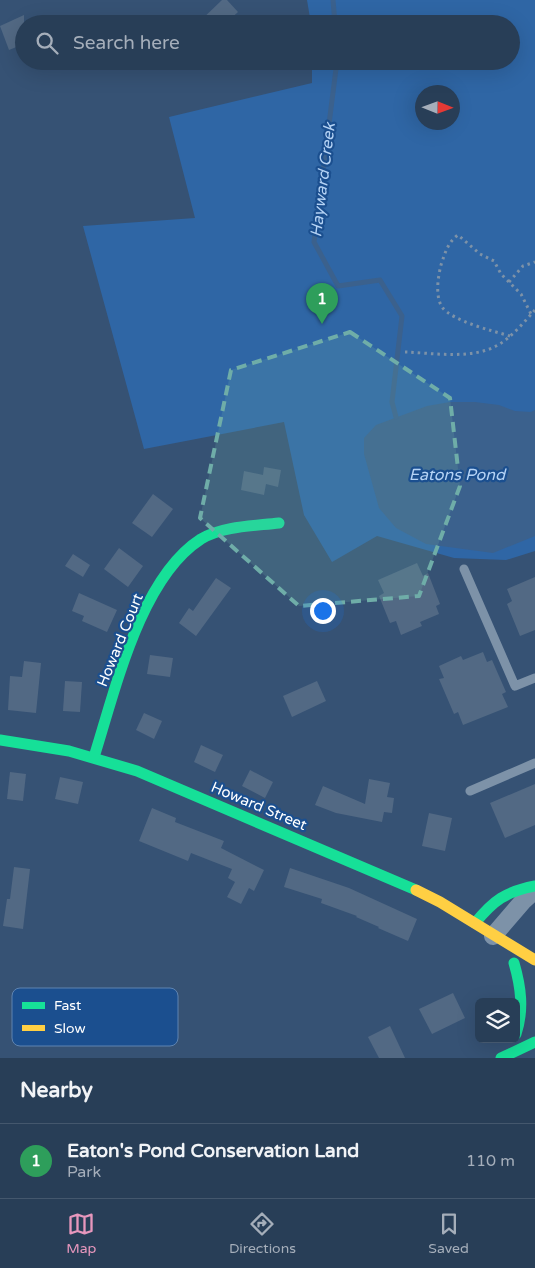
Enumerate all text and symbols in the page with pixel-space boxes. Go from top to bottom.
search box [15,15,520,70]
icon: search [33,29,61,57]
text: Search here [73,32,180,54]
north arrow [415,85,460,130]
water label: Hayward Creek [306,120,340,238]
pin: 1 [306,283,338,324]
water label: Eatons Pond [409,465,507,485]
street label: Howard Court [93,590,147,689]
your location [310,598,336,624]
street label: Howard Street [208,778,310,834]
legend [12,988,178,1046]
text: Fast [54,997,82,1014]
map controls [475,998,520,1043]
button: layers [475,998,520,1043]
text: Slow [54,1020,86,1037]
text: Nearby [20,1078,93,1103]
text: Eaton's Pond Conservation Land [67,1140,359,1162]
text: 1 [31,1151,41,1171]
text: 110 m [466,1151,515,1171]
text: Park [67,1162,101,1182]
tab: Map [66,1210,96,1257]
tab: Directions [229,1210,296,1257]
tab: Saved [428,1210,469,1257]

